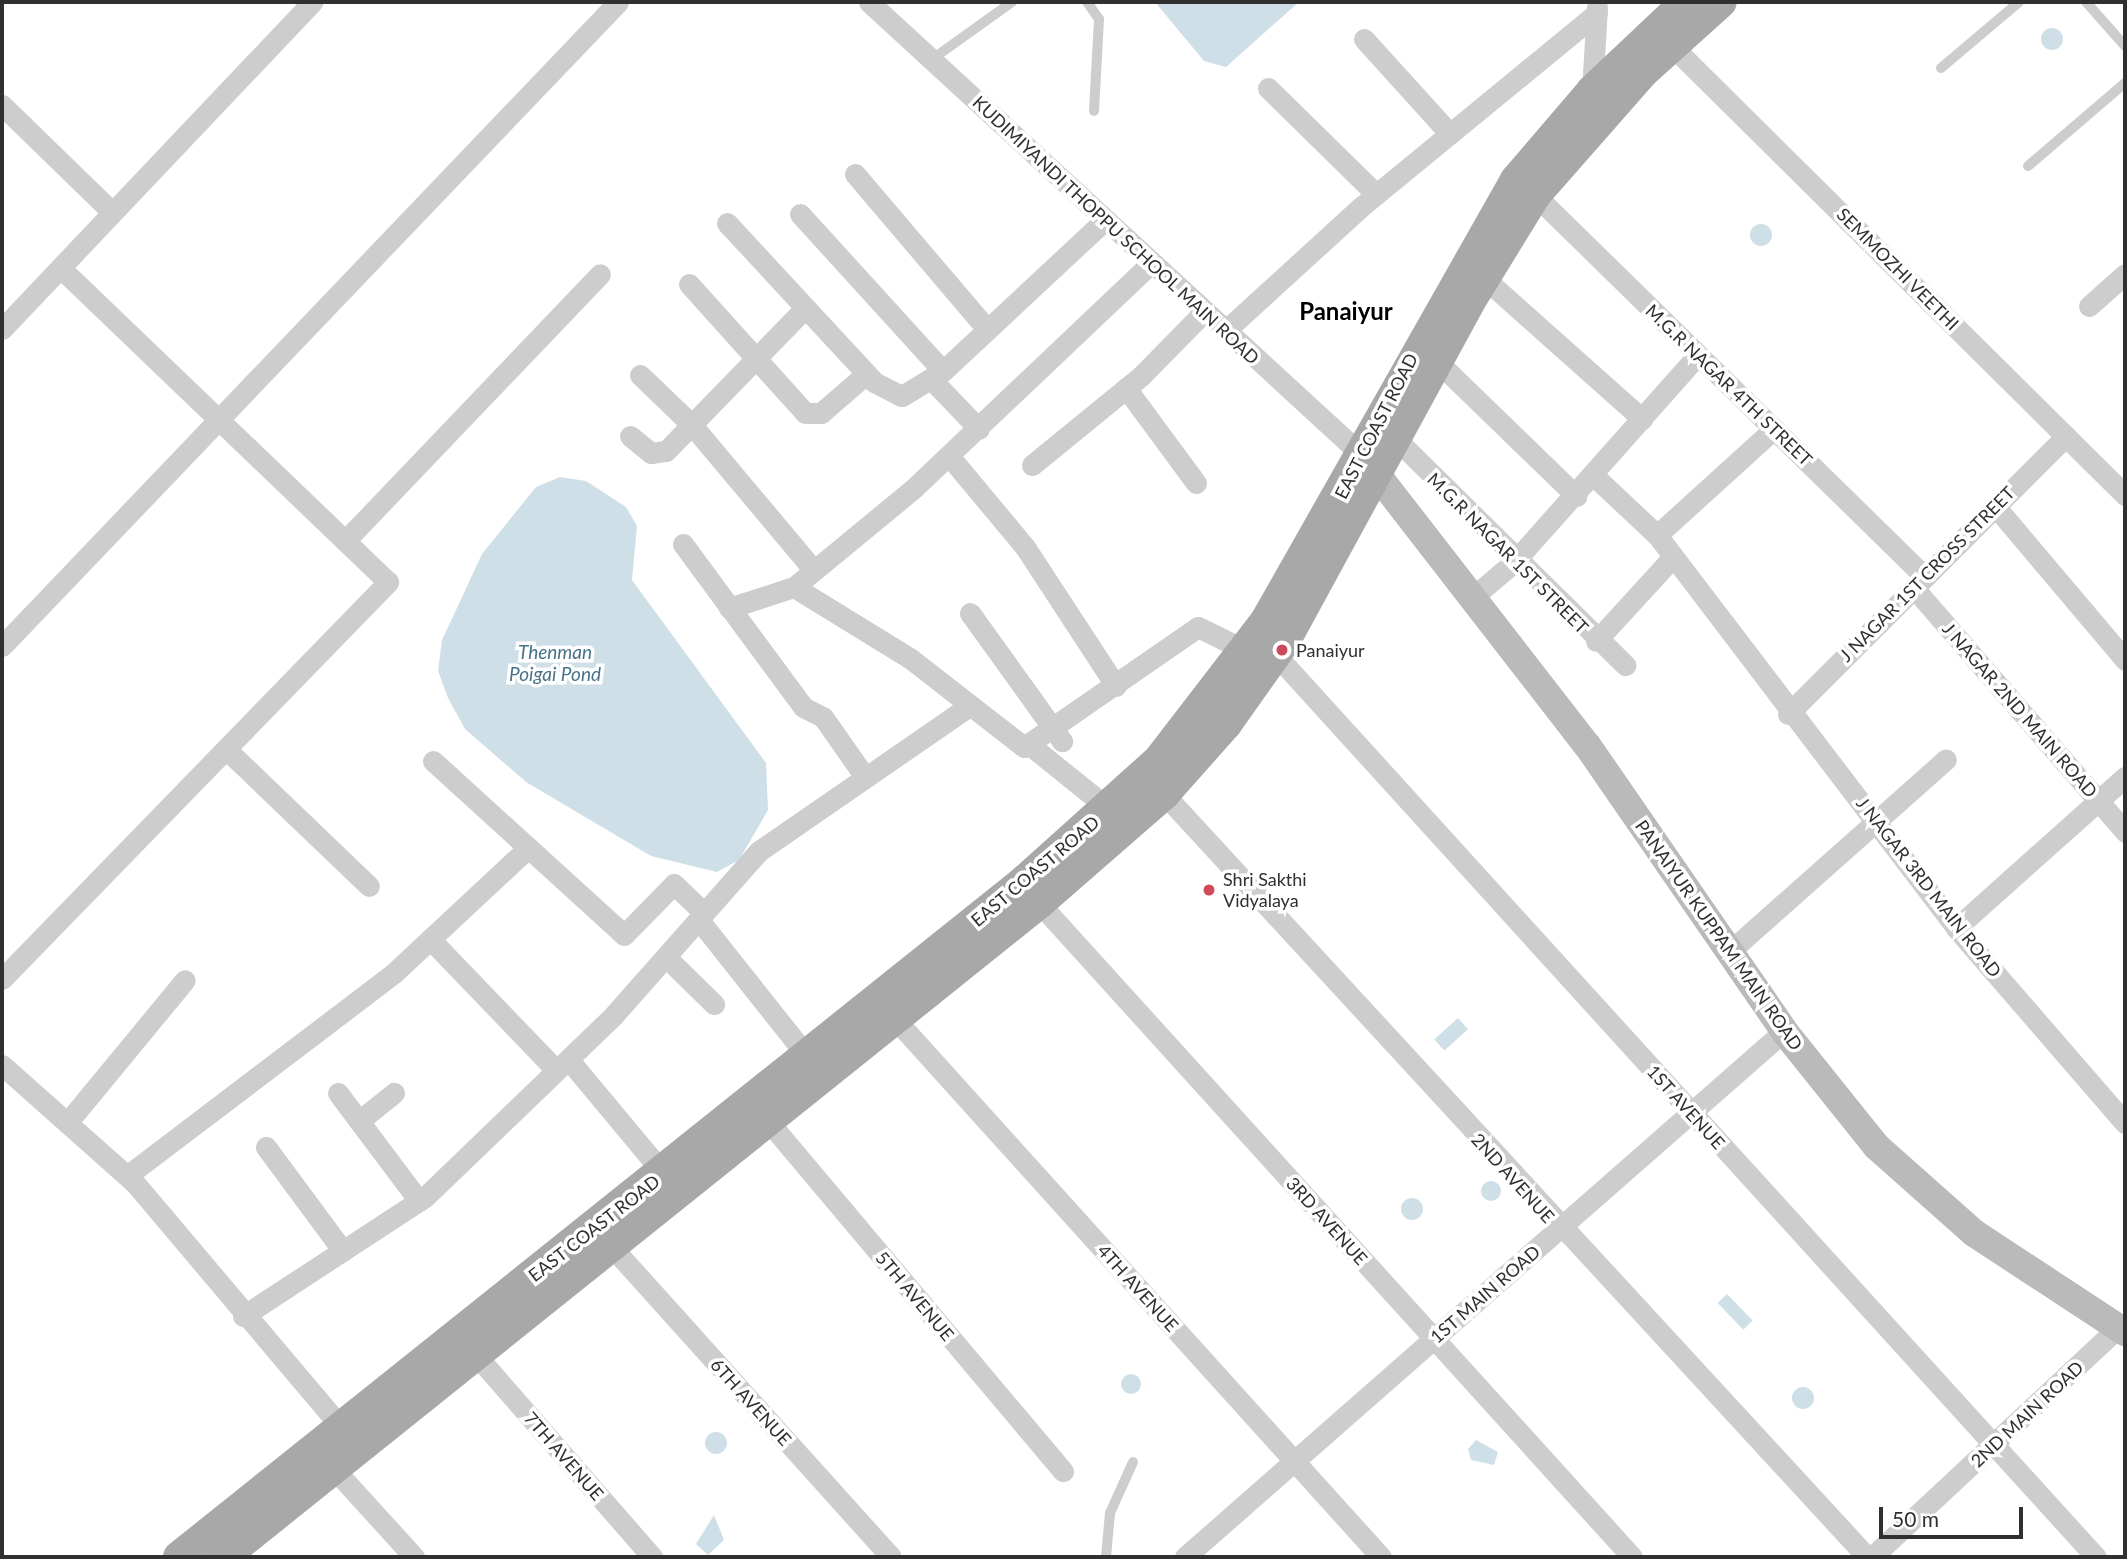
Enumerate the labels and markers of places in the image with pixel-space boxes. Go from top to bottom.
place label: Panaiyur [1296,639,1365,661]
marker: Panaiyur [1274,642,1290,658]
place label: Shri Sakthi Vidyalaya [1223,869,1307,912]
marker: Shri Sakthi Vidyalaya [1201,882,1217,898]

